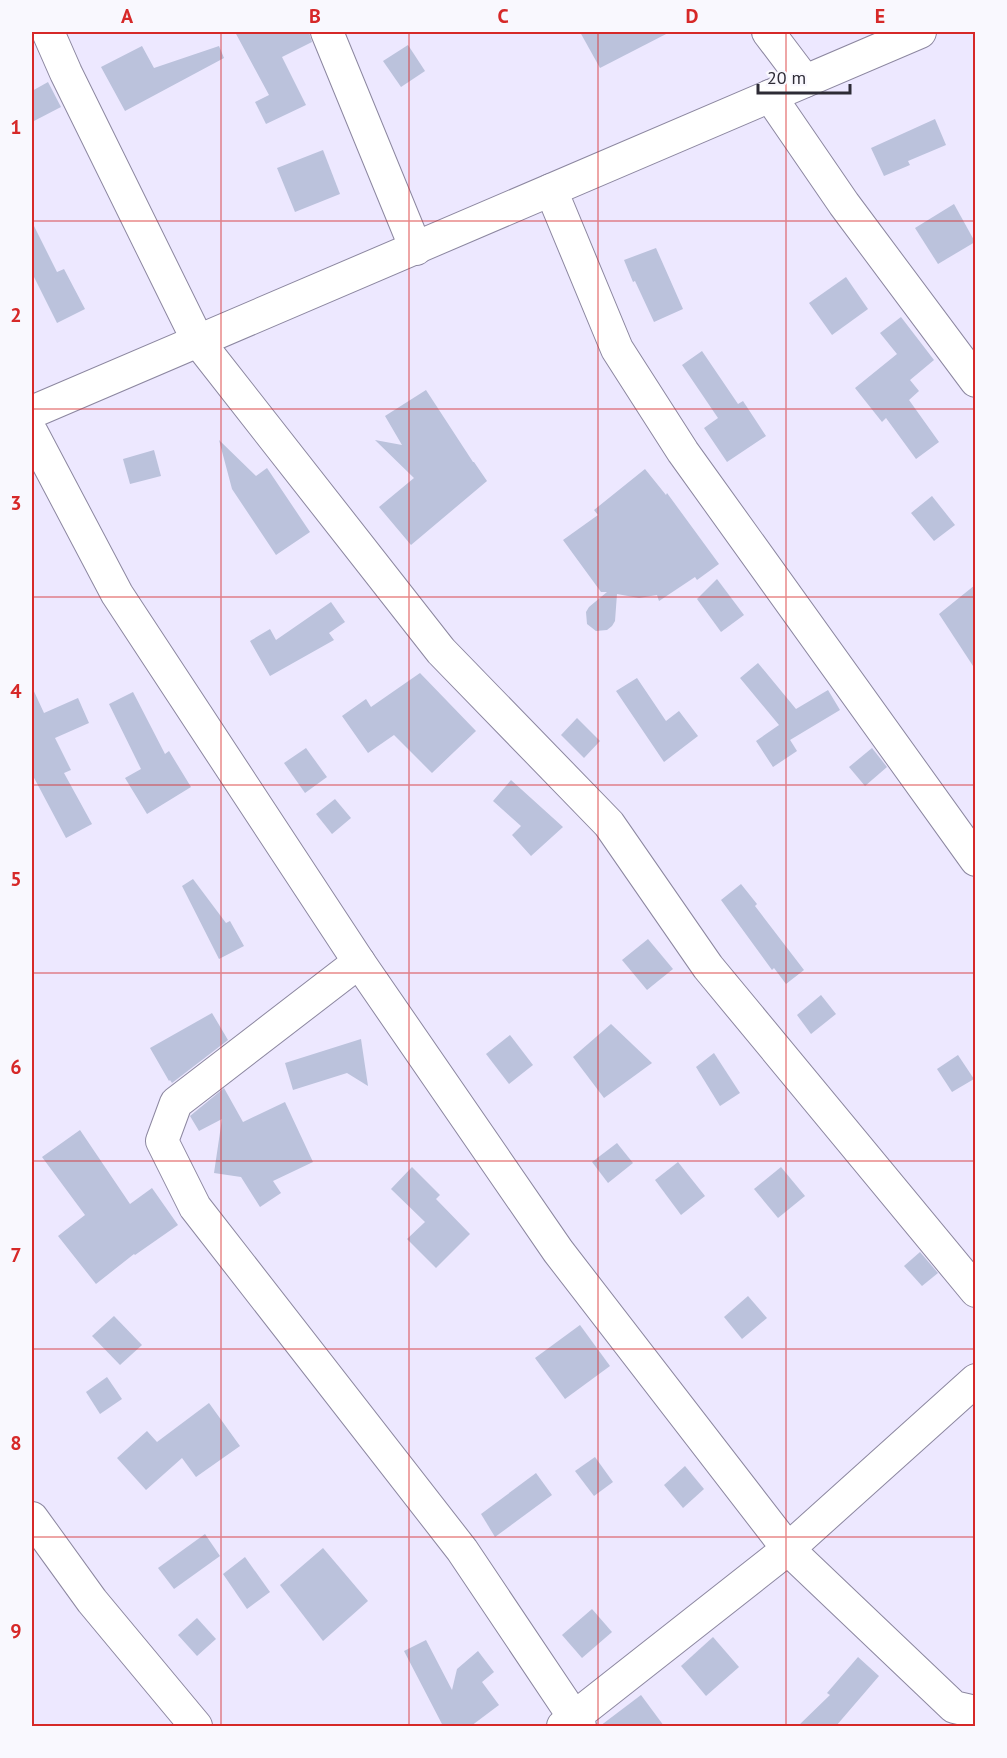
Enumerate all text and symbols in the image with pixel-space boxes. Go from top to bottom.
text: A [121,3,134,29]
text: B [309,3,321,29]
text: C [497,3,509,29]
text: D [686,3,699,29]
text: E [875,3,885,29]
scale bar [758,57,850,95]
text: 20 m [767,66,806,89]
text: 1 [10,114,22,140]
text: 2 [10,302,22,328]
text: 3 [10,490,22,516]
text: 4 [10,678,22,704]
text: 5 [10,866,22,892]
text: 6 [10,1054,22,1080]
text: 7 [10,1242,22,1268]
text: 8 [10,1430,22,1456]
text: 9 [10,1618,22,1644]

